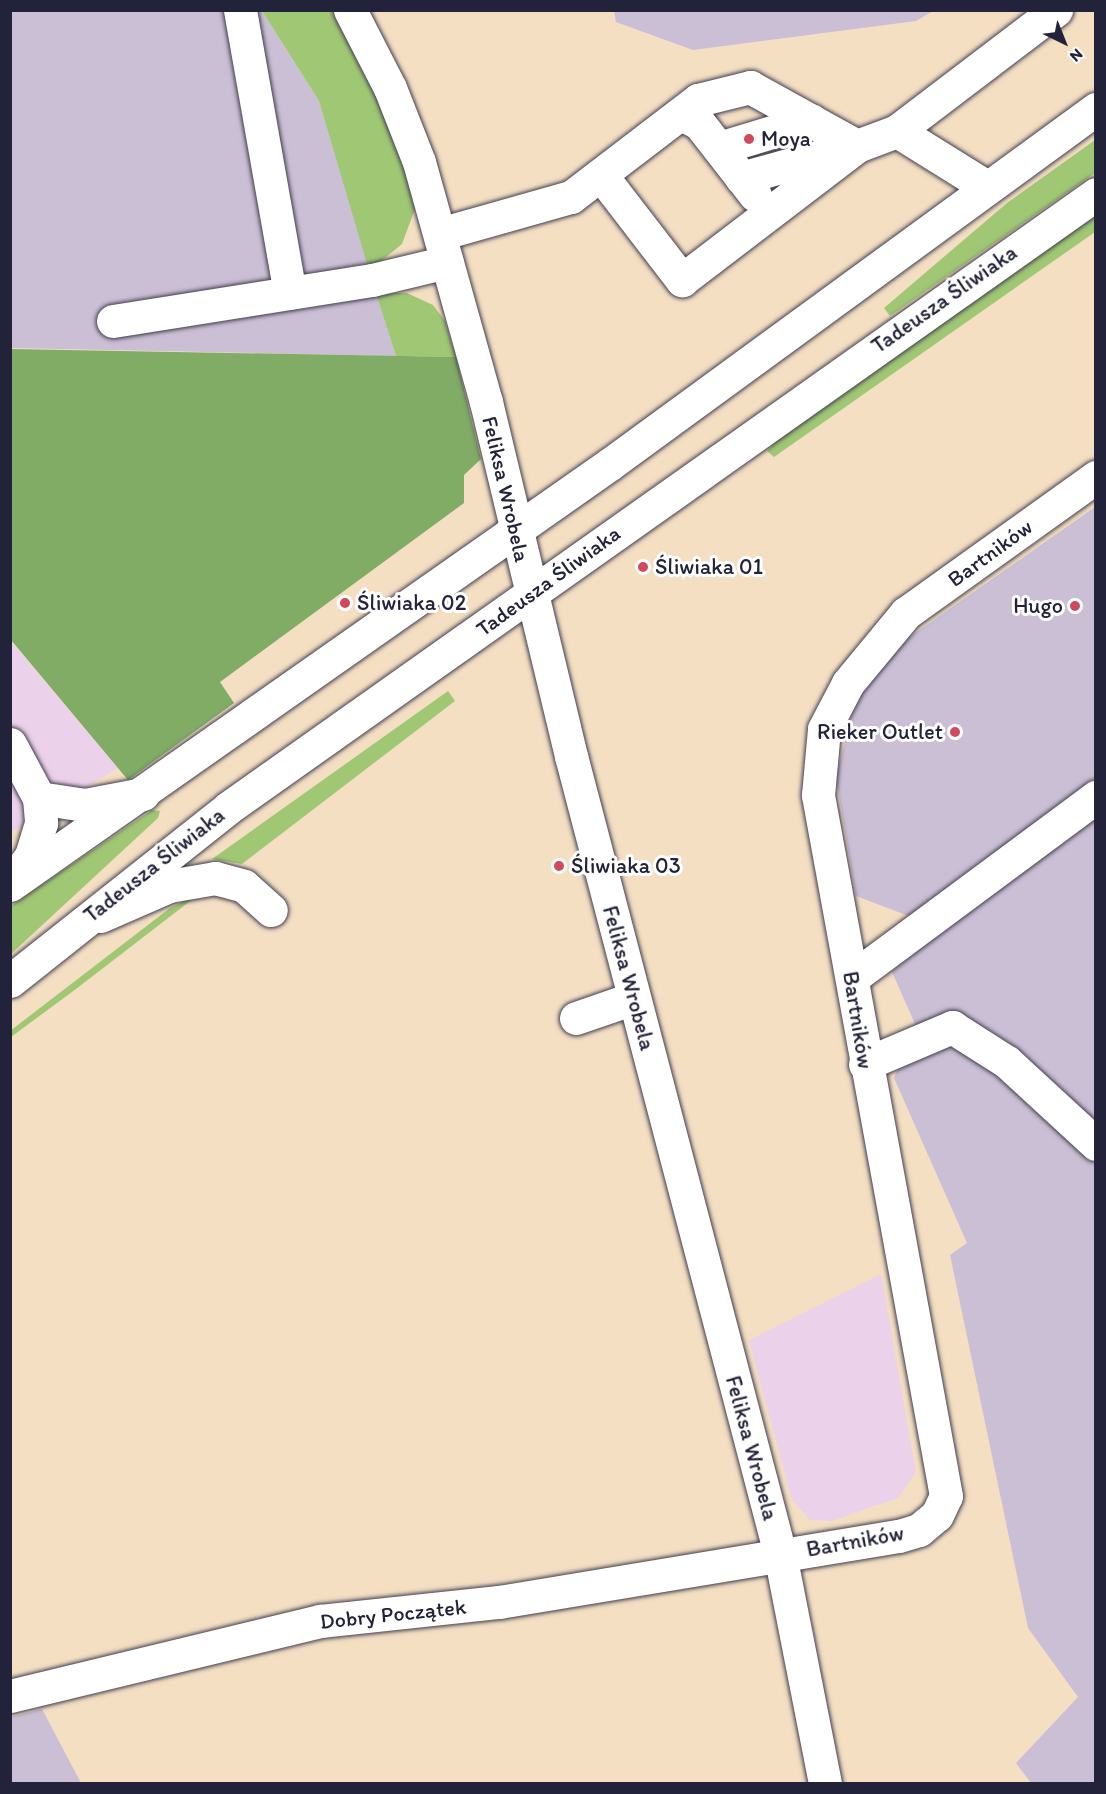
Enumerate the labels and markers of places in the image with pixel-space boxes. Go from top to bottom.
place label: Moya [761,126,811,152]
marker: Moya [742,132,756,146]
place label: Śliwiaka 01 [655,554,763,580]
marker: Śliwiaka 01 [636,560,650,574]
place label: Śliwiaka 02 [357,590,466,616]
place label: Hugo [1013,593,1063,619]
marker: Śliwiaka 02 [338,596,352,610]
marker: Hugo [1068,599,1082,613]
place label: Rieker Outlet [817,719,943,745]
marker: Rieker Outlet [948,725,962,739]
place label: Śliwiaka 03 [571,853,681,879]
marker: Śliwiaka 03 [552,859,566,873]

